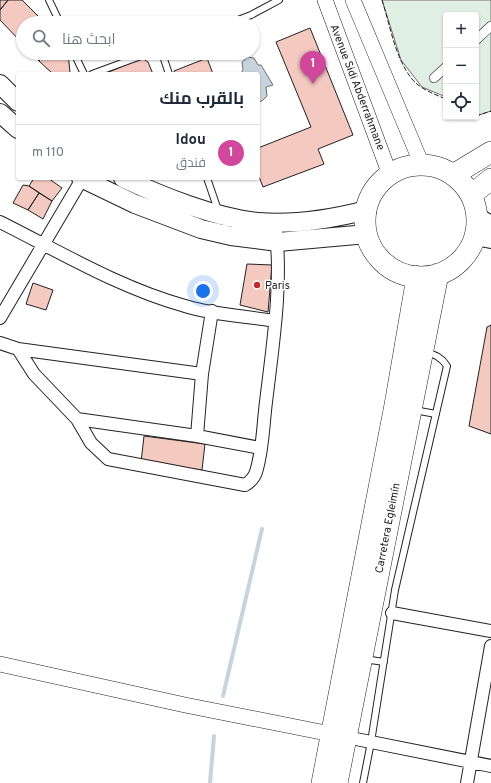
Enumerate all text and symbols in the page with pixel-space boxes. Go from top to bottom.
map controls [443,12,479,120]
button: + [443,12,479,48]
search box [16,16,260,60]
street label: Avenue Sidi Abderrahmane [327,22,388,152]
icon: search [30,27,52,49]
text: ابحث هنا [62,31,116,50]
button: − [443,48,479,84]
pin: 1 [300,51,326,84]
button: locate [443,84,479,120]
text: بالقرب منك [160,89,244,111]
text: Idou [176,131,206,150]
text: 110 m [32,145,64,161]
text: 1 [228,145,234,161]
text: فندق [176,156,206,172]
place label: Paris [265,279,290,293]
marker: Paris [252,280,262,290]
your location [193,281,213,301]
street label: Carretera Egleimín [372,482,404,575]

